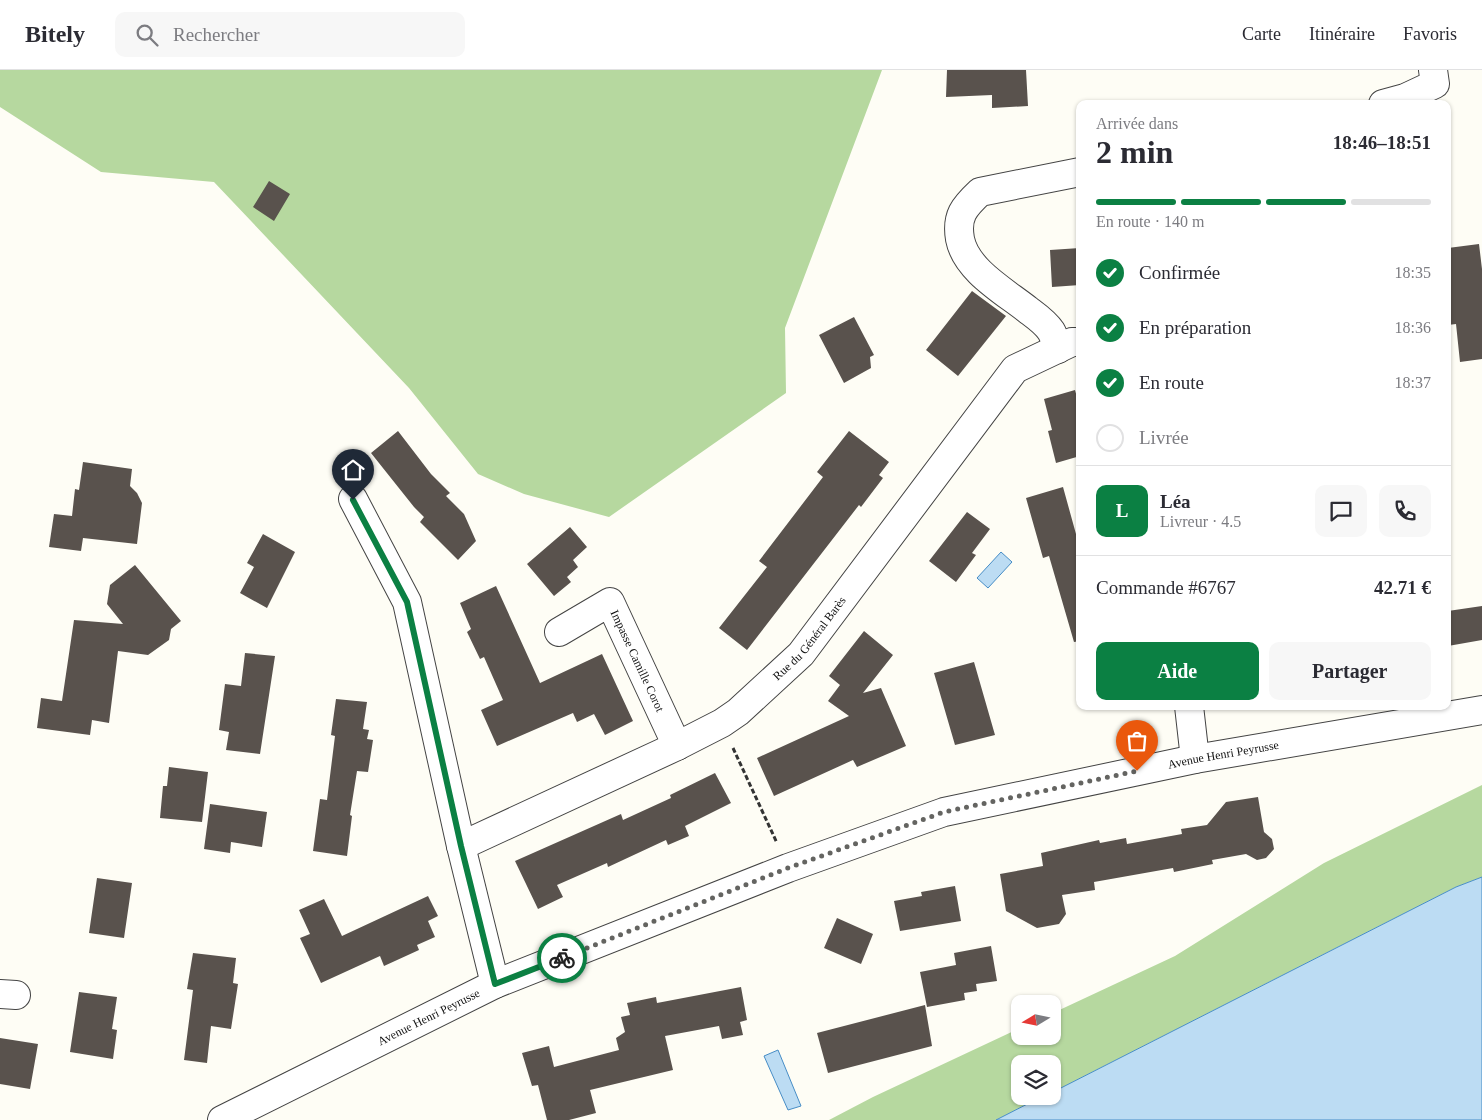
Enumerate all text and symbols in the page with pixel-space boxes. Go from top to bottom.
search box [115,12,465,57]
text: Bitely [25,21,85,47]
icon: search [133,21,161,49]
text: Rechercher [173,24,260,45]
text: Carte [1242,24,1281,44]
text: Itinéraire [1309,24,1375,44]
text: Favoris [1403,24,1457,44]
text: Arrivée dans [1096,115,1178,132]
text: 18:46–18:51 [1333,132,1431,153]
text: 2 min [1096,134,1173,170]
text: En route · 140 m [1096,213,1204,230]
icon: check [1096,259,1124,287]
text: Confirmée [1139,262,1220,283]
text: 18:35 [1395,264,1431,281]
icon: check [1096,314,1124,342]
text: En préparation [1139,317,1251,338]
text: 18:36 [1395,319,1431,336]
icon: check [1096,369,1124,397]
text: En route [1139,372,1204,393]
text: 18:37 [1395,374,1431,391]
text: Livrée [1139,427,1189,448]
pin [332,449,374,500]
icon: home [339,456,367,484]
button: chat [1315,485,1367,537]
button: phone [1379,485,1431,537]
text: Léa [1160,491,1191,512]
text: L [1116,500,1128,521]
text: Livreur · 4.5 [1160,513,1241,530]
text: Commande #6767 [1096,577,1236,598]
text: 42.71 € [1374,577,1431,598]
street label: Rue du Général Barès [770,593,849,683]
street label: Impasse Camille Corot [608,608,667,715]
button: Aide [1096,642,1259,700]
button: Partager [1269,642,1431,700]
pin [1116,720,1158,771]
icon: bag [1123,727,1151,755]
street label: Avenue Henri Peyrusse [1167,738,1280,772]
courier [537,933,587,983]
icon: bike [548,944,576,972]
street label: Avenue Henri Peyrusse [375,986,482,1048]
north arrow [1011,995,1061,1045]
map controls [1011,995,1061,1105]
button: layers [1011,1055,1061,1105]

